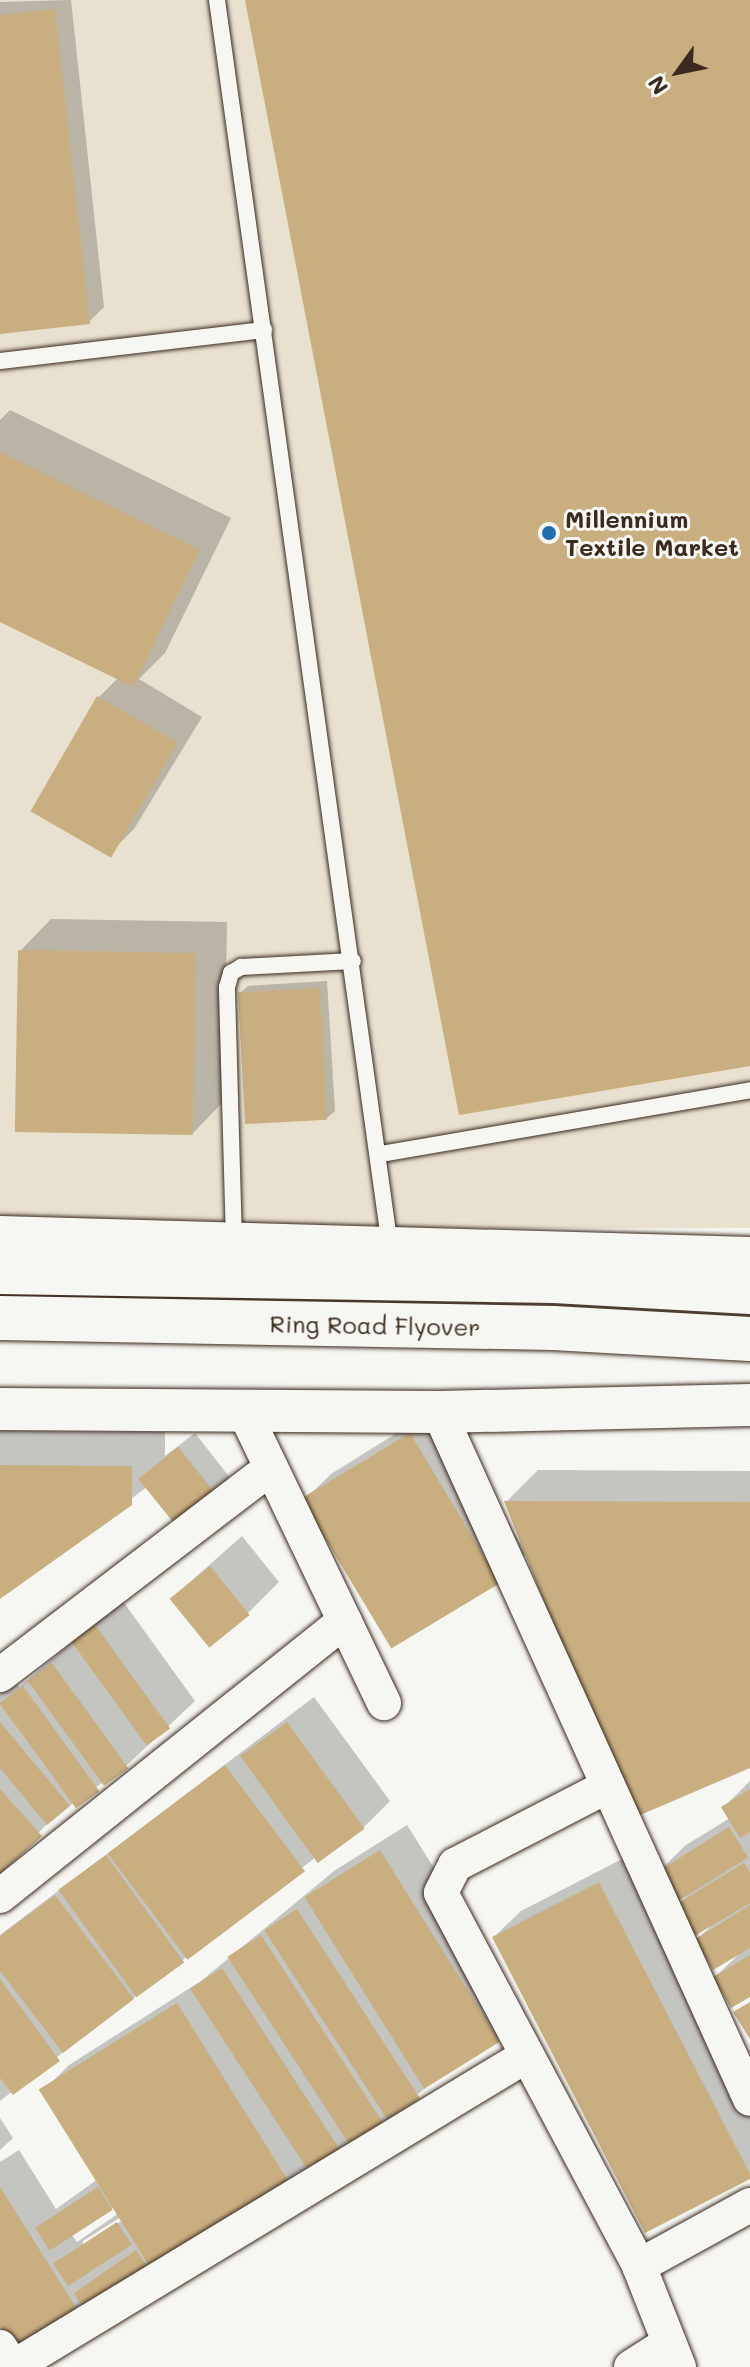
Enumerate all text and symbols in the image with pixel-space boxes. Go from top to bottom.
north arrow [638,32,718,112]
text: N [641,70,674,100]
place label: Millennium Textile Market [565,505,739,561]
marker: Millennium Textile Market [540,524,558,542]
street label: Ring Road Flyover [269,1309,481,1341]

